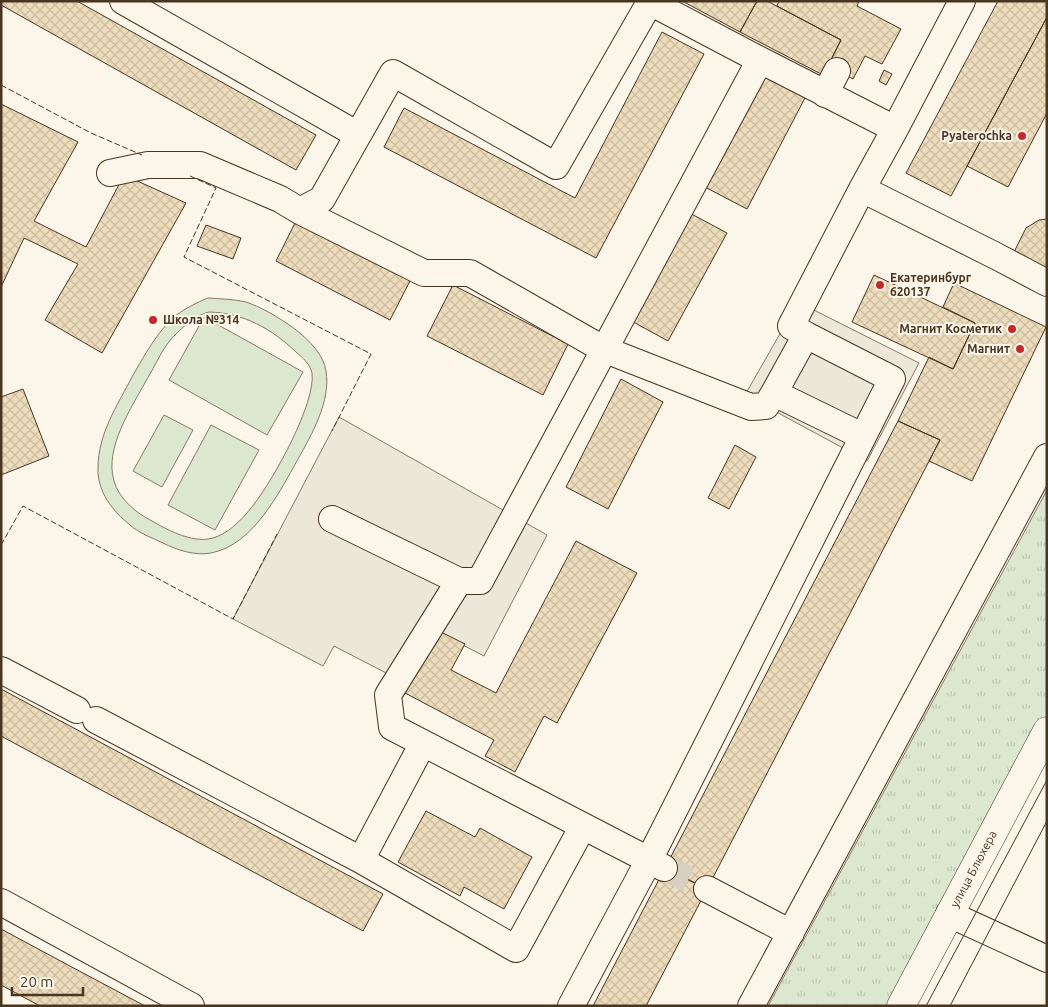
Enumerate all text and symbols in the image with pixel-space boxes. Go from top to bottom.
place label: Pyaterochka [941,129,1012,142]
marker: Pyaterochka [1016,130,1028,142]
place label: Екатеринбург 620137 [890,271,972,298]
marker: Екатеринбург 620137 [874,279,886,291]
place label: Школа №314 [163,313,239,326]
marker: Школа №314 [147,314,159,326]
place label: Магнит Косметик [899,322,1002,335]
marker: Магнит Косметик [1006,323,1018,335]
place label: Магнит [967,342,1010,355]
marker: Магнит [1014,343,1026,355]
street label: улица Блюхера [948,828,999,910]
scale bar [12,964,84,996]
text: 20 m [20,973,53,990]

